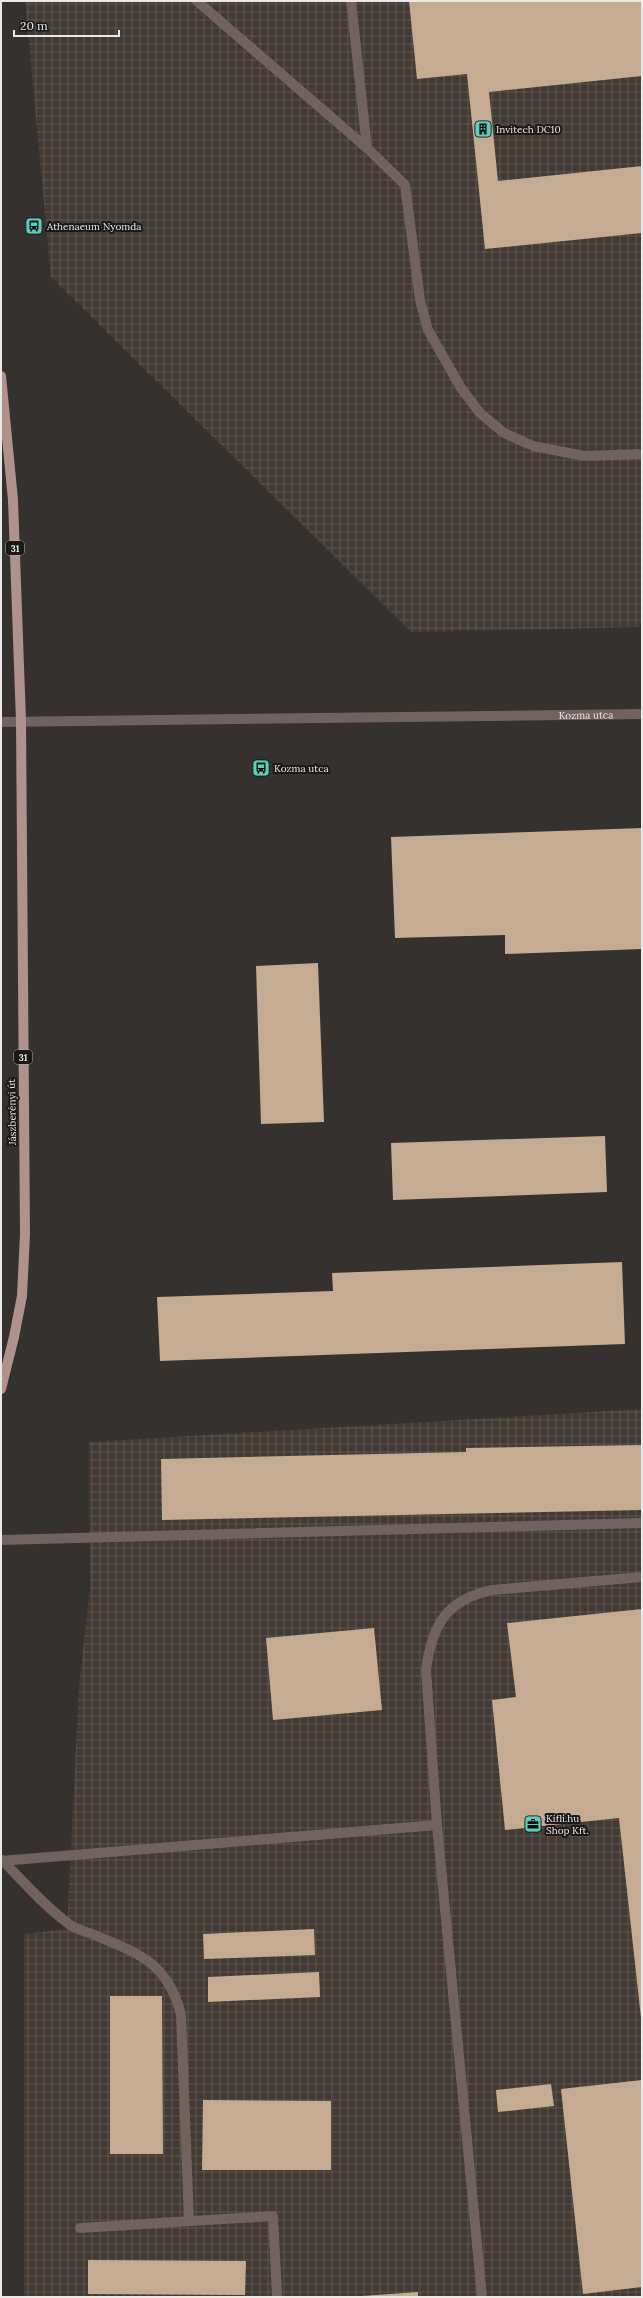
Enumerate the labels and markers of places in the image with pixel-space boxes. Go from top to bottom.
building icon: Invitech DC10 [473,119,493,139]
place label: Invitech DC10 [496,123,561,136]
bus stop icon: Athenaeum Nyomda [24,216,44,236]
place label: Athenaeum Nyomda [46,220,141,233]
bus stop icon: Kozma utca [251,758,271,778]
place label: Kozma utca [274,762,329,775]
place label: Kifli.hu Shop Kft. [546,1812,589,1837]
office icon: Kifli.hu Shop Kft. [523,1814,543,1834]

